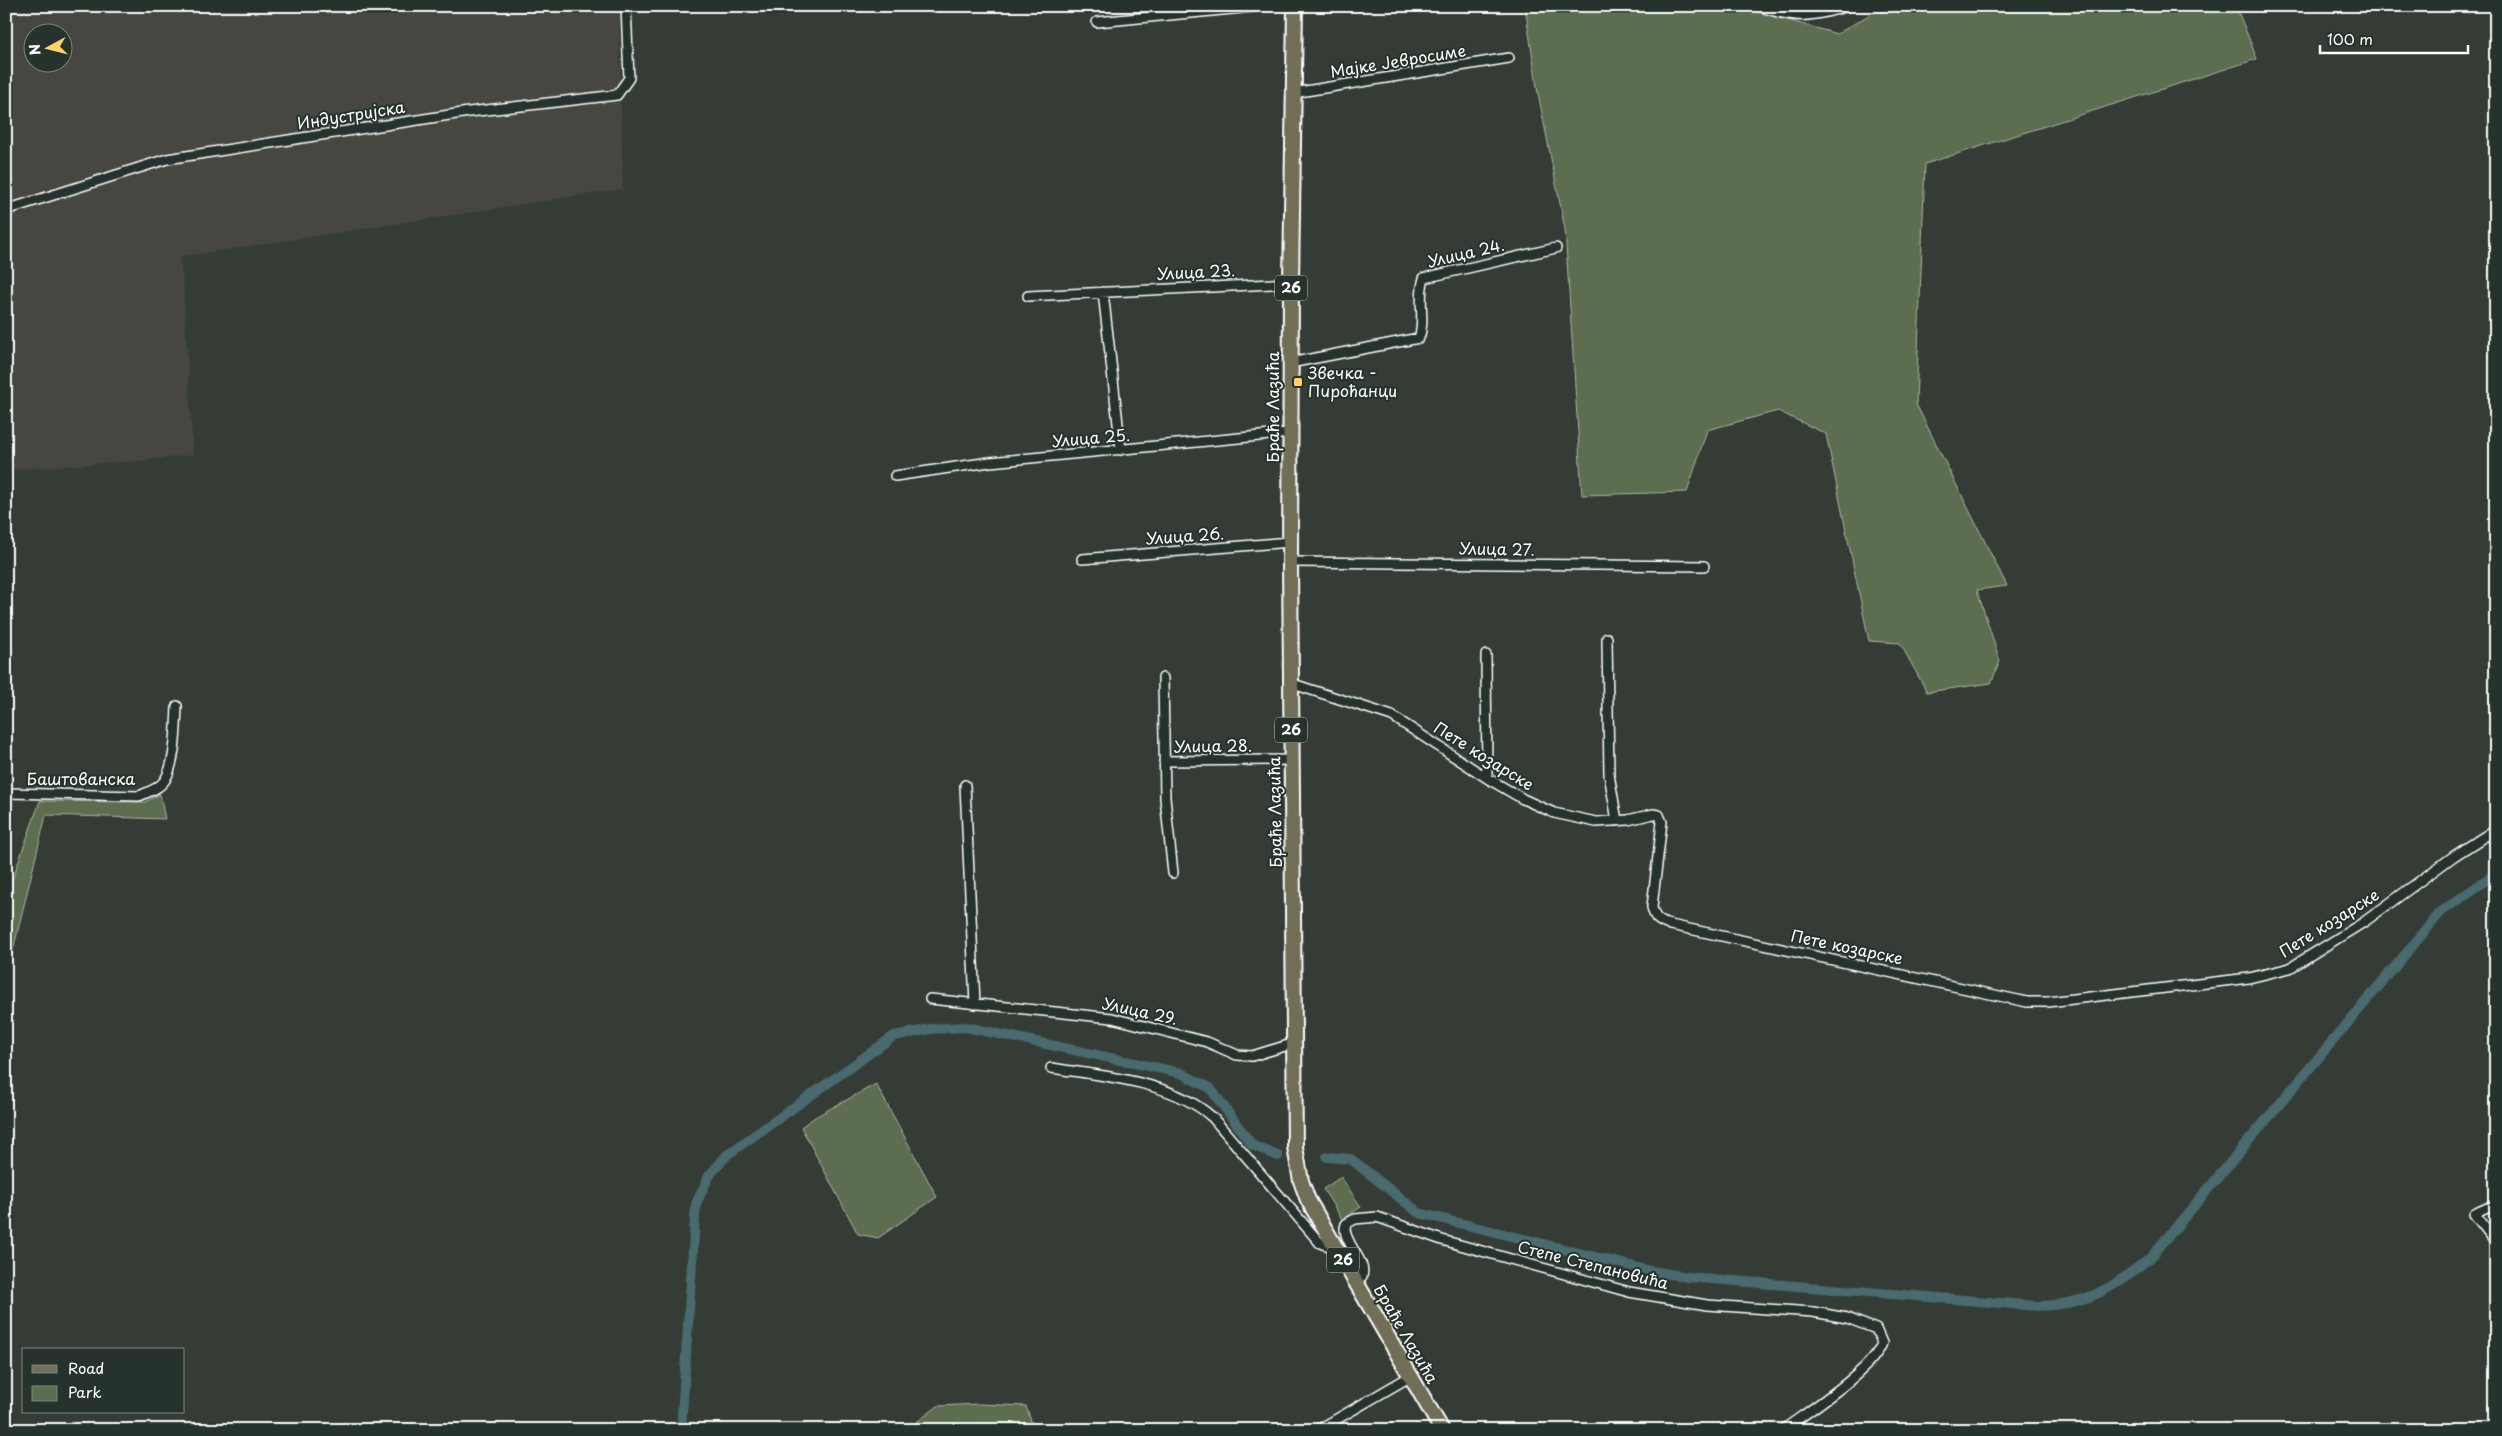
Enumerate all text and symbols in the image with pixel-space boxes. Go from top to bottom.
north arrow [22,22,72,72]
scale bar [2320,22,2467,54]
text: 100 m [2327,27,2373,50]
street label: Мајке Јевросиме [1328,37,1467,83]
text: N [24,43,46,56]
street label: Индустријска [295,94,406,134]
street label: Улица 24. [1425,232,1507,273]
street label: Улица 23. [1156,257,1236,285]
road number: 26 [1275,276,1307,300]
street label: Браће Лазића [1260,351,1284,463]
place label: Звечка - Пироћанци [1307,360,1397,402]
marker: Звечка - Пироћанци [1292,376,1304,388]
street label: Улица 25. [1051,422,1131,452]
street label: Улица 26. [1145,520,1225,550]
street label: Улица 27. [1459,535,1535,561]
street label: Пете козарске [1430,715,1539,795]
road number: 26 [1275,718,1307,742]
street label: Улица 28. [1174,732,1252,758]
street label: Браће Лазића [1261,756,1287,868]
street label: Баштованска [27,766,135,790]
street label: Пете козарске [2274,882,2383,962]
street label: Пете козарске [1789,922,1905,970]
street label: Улица 29. [1100,990,1180,1030]
street label: Степе Степановића [1515,1234,1671,1294]
road number: 26 [1327,1248,1359,1272]
street label: Браће Лазића [1369,1279,1445,1388]
legend [22,1348,185,1414]
text: Road [68,1356,104,1379]
text: Park [68,1380,102,1403]

